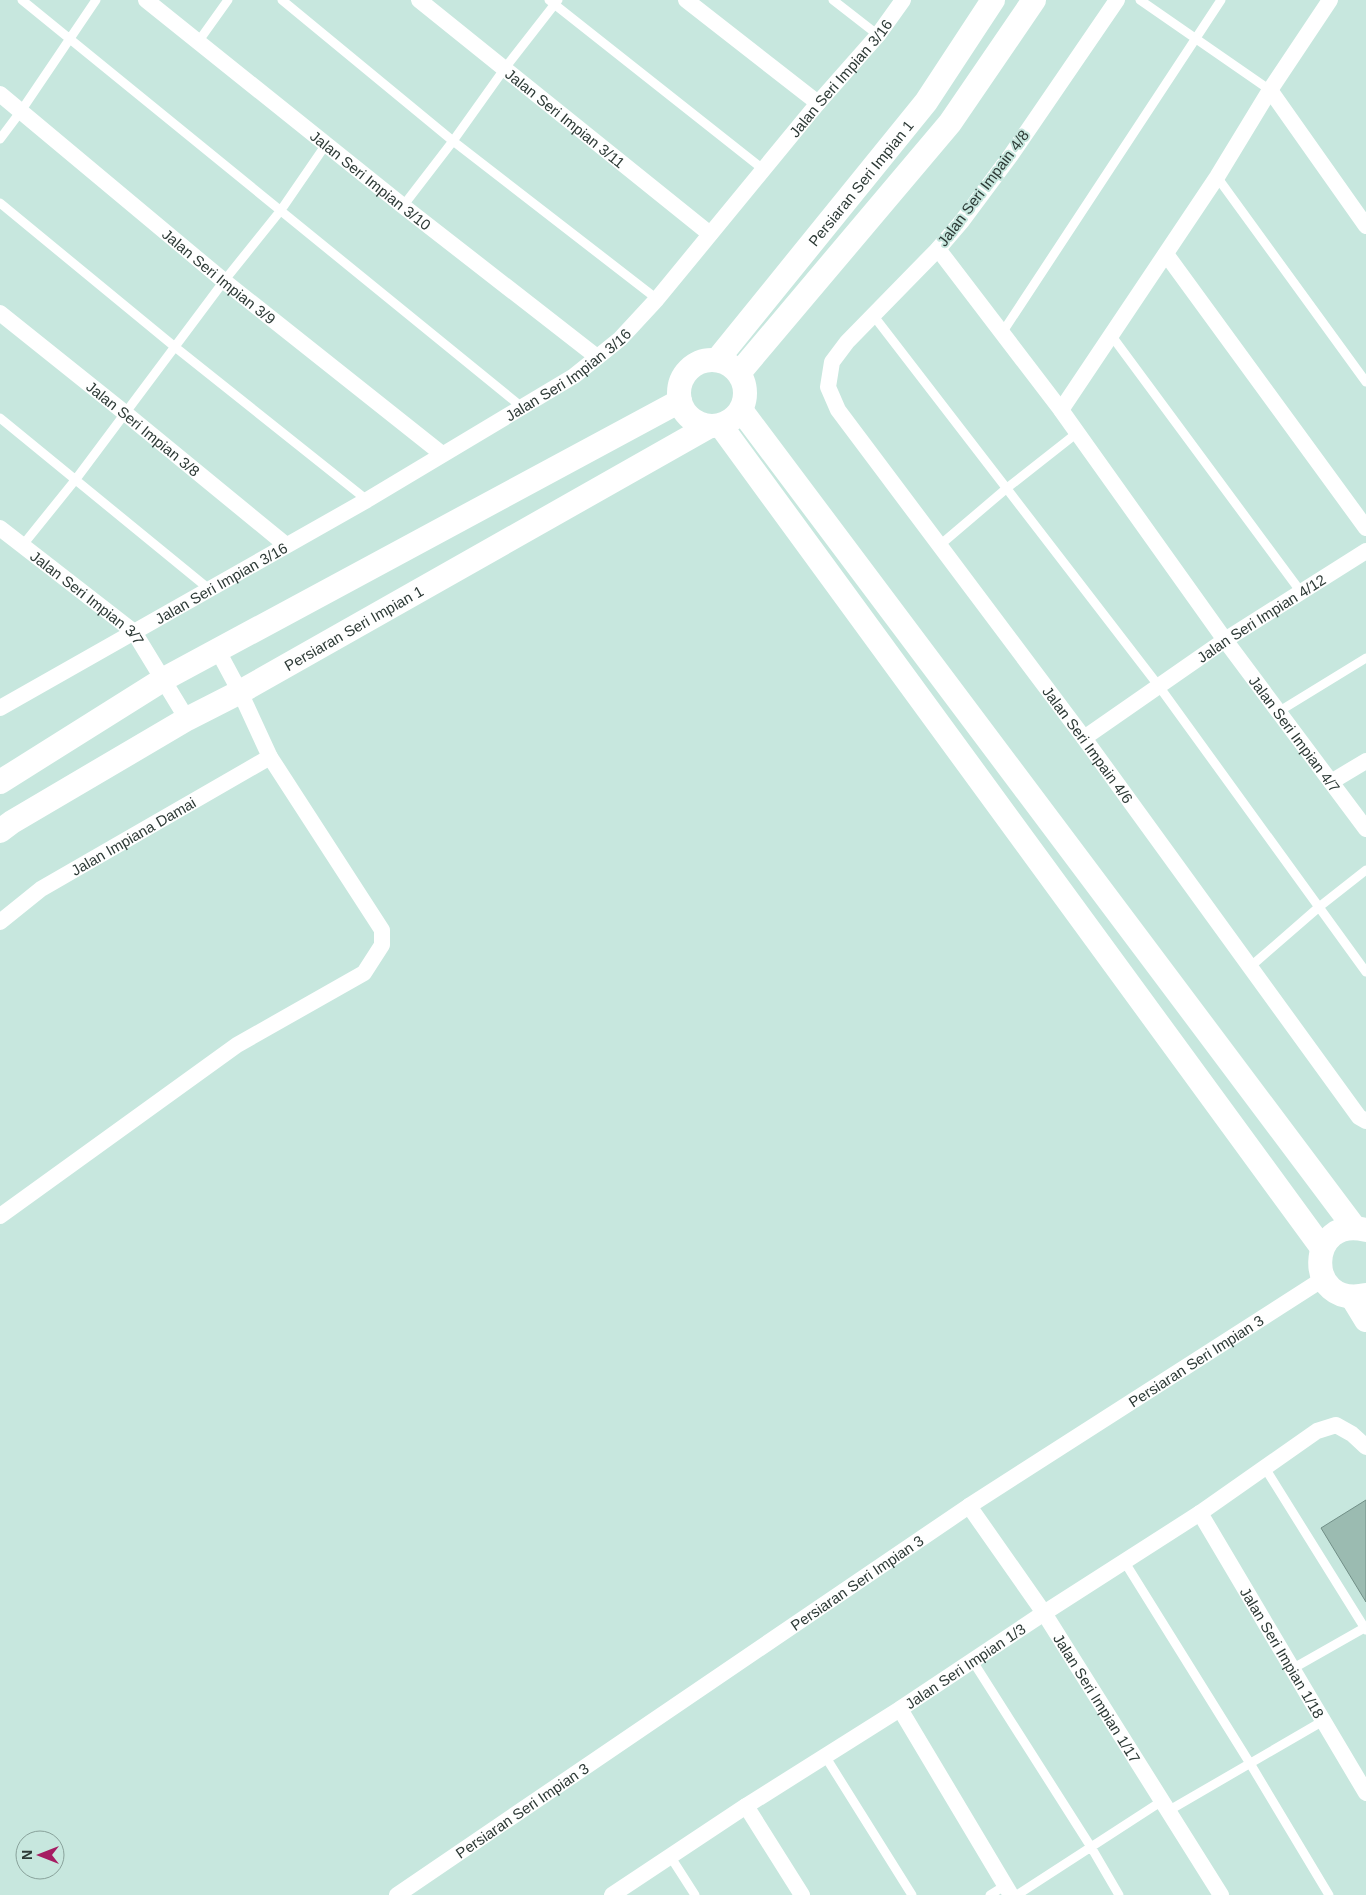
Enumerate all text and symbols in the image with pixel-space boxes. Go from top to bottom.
street label: Jalan Seri Impian 3/16 [785,16,895,140]
street label: Jalan Seri Impian 3/11 [502,65,629,171]
street label: Persiaran Seri Impian 1 [805,117,916,249]
street label: Jalan Seri Impian 3/10 [307,127,435,233]
street label: Jalan Seri Impain 4/8 [934,127,1032,249]
street label: Jalan Seri Impian 3/9 [159,225,279,327]
street label: Jalan Seri Impian 3/16 [502,325,634,424]
street label: Jalan Seri Impian 3/8 [83,377,203,479]
street label: Jalan Seri Impian 3/16 [152,539,290,627]
street label: Jalan Seri Impian 3/7 [28,547,148,647]
street label: Jalan Seri Impian 4/12 [1194,570,1328,665]
street label: Persiaran Seri Impian 1 [281,582,426,674]
street label: Jalan Seri Impian 4/7 [1246,672,1344,795]
street label: Jalan Seri Impain 4/6 [1039,683,1137,806]
street label: Jalan Impiana Damai [68,793,198,878]
street label: Persiaran Seri Impian 3 [1125,1311,1266,1410]
street label: Persiaran Seri Impian 3 [787,1531,926,1633]
street label: Jalan Seri Impian 1/18 [1237,1584,1328,1721]
street label: Jalan Seri Impian 1/3 [902,1619,1028,1712]
street label: Jalan Seri Impian 1/17 [1050,1630,1144,1766]
street label: Persiaran Seri Impian 3 [452,1759,591,1861]
north arrow [15,1830,65,1880]
text: N [19,1850,35,1860]

